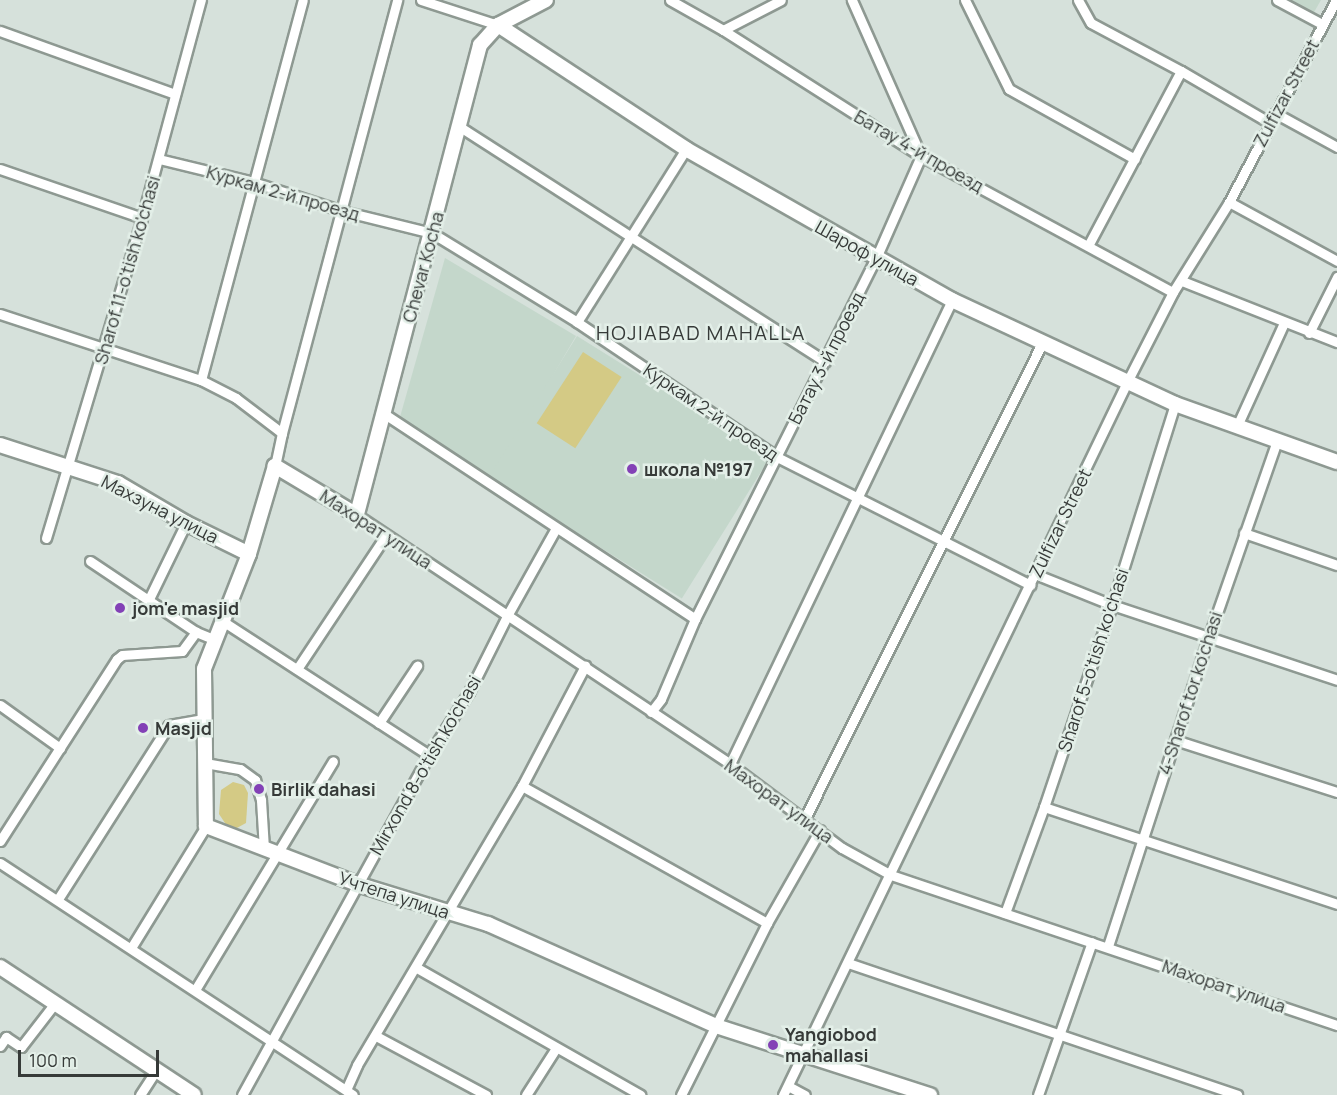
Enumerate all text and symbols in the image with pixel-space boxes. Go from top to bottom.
street label: Zulfizar Street [1249,36,1323,150]
street label: Батау 4-й проезд [850,105,988,197]
street label: Куркам 2-й проезд [204,161,362,225]
street label: Sharof 11-o'tish ko'chasi [90,173,164,367]
street label: Chevar Kocha [398,209,448,325]
street label: Шароф улица [811,216,923,290]
street label: Батау 3-й проезд [783,288,869,428]
district label: HOJIABAD MAHALLA [596,320,806,344]
street label: Куркам 2-й проезд [639,359,783,465]
place label: школа №197 [644,458,753,480]
marker: школа №197 [625,462,639,476]
street label: Zulfizar Street [1024,465,1096,581]
street label: Махзуна улица [98,470,222,548]
street label: Махорат улица [316,485,436,573]
street label: Sharof 5-o'tish ko'chasi [1053,566,1133,754]
place label: jom'e masjid [132,597,239,619]
marker: jom'e masjid [113,601,127,615]
street label: 4-Sharof tor ko'chasi [1153,609,1227,777]
street label: Mirxond 8-o'tish ko'chasi [365,672,485,858]
place label: Masjid [155,717,212,739]
marker: Masjid [136,721,150,735]
street label: Махорат улица [720,754,838,848]
place label: Birlik dahasi [271,778,376,800]
marker: Birlik dahasi [252,782,266,796]
street label: Учтепа улица [336,867,452,923]
street label: Махорат улица [1159,955,1289,1017]
place label: Yangiobod mahallasi [785,1024,877,1066]
scale bar [21,1038,162,1076]
marker: Yangiobod mahallasi [766,1038,780,1052]
text: 100 m [29,1048,77,1072]

